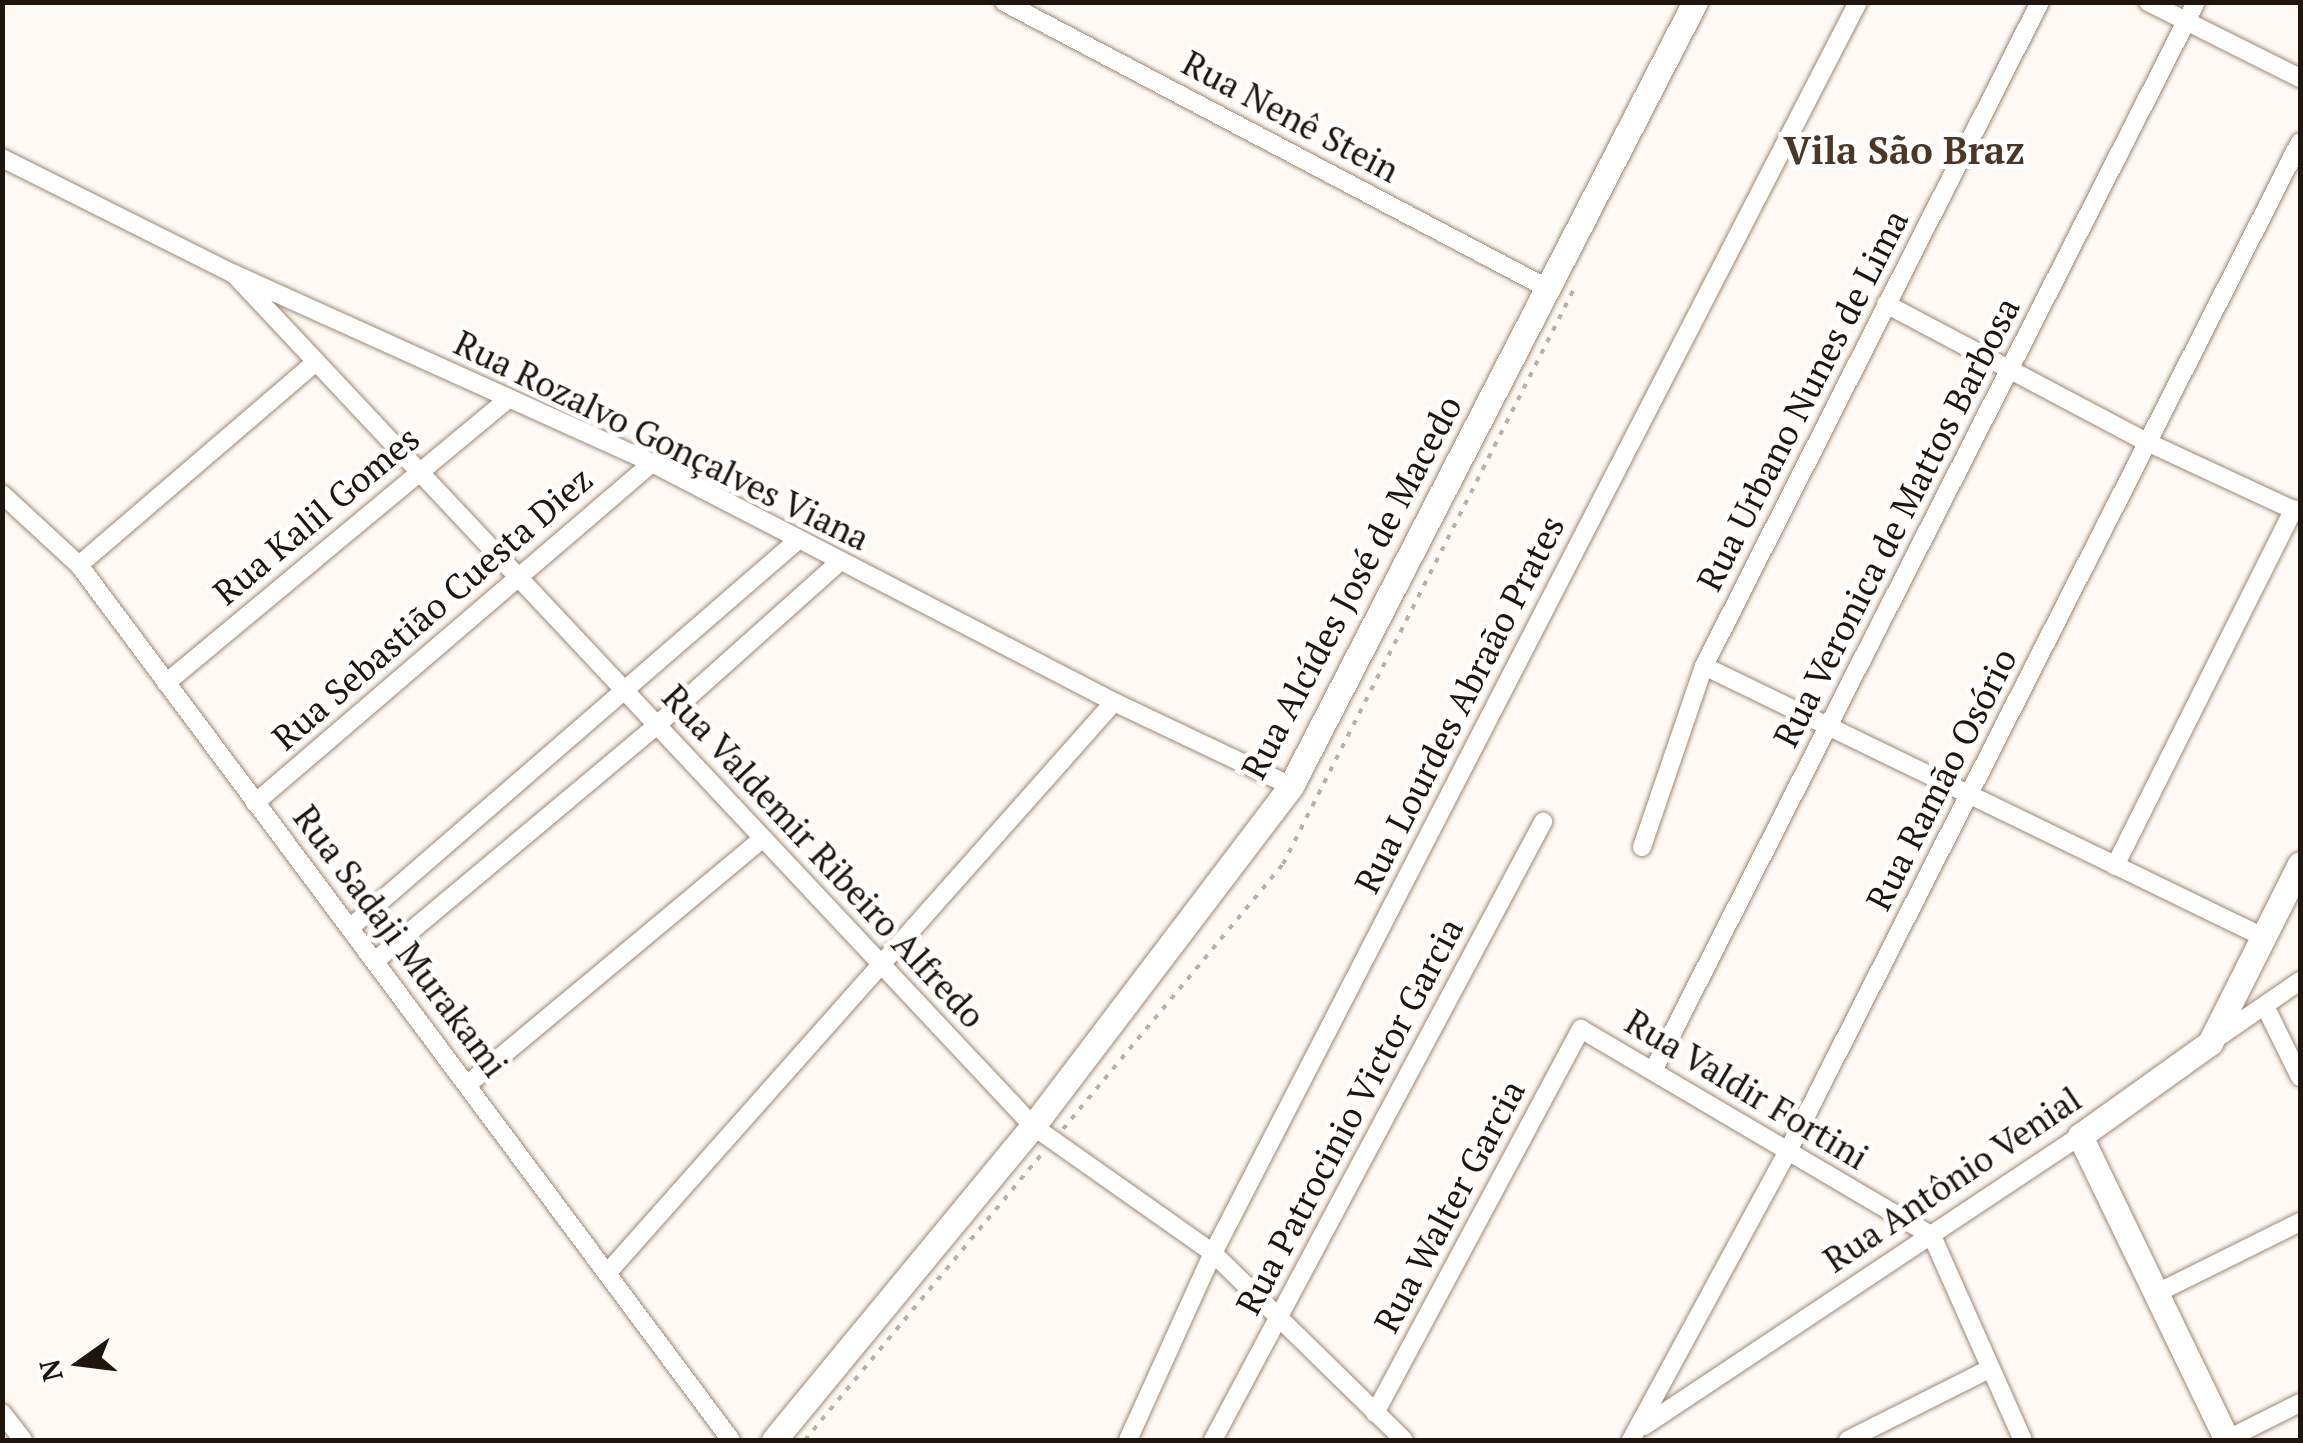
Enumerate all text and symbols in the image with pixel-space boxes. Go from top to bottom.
street label: Rua Nenê Stein [1175,41,1407,191]
district label: Vila São Braz [1783,128,2025,174]
street label: Rua Urbano Nunes de Lima [1688,203,1916,597]
street label: Rua Veronica de Mattos Barbosa [1764,290,2028,754]
street label: Rua Rozalvo Gonçalves Viana [447,321,877,559]
street label: Rua Alcídes José de Macedo [1232,388,1470,786]
street label: Rua Kalil Gomes [205,417,427,613]
street label: Rua Sebastião Cuesta Diez [263,458,601,758]
street label: Rua Lourdes Abraão Prates [1345,508,1573,900]
street label: Rua Ramão Osório [1857,641,2025,917]
street label: Rua Valdemir Ribeiro Alfredo [653,675,995,1037]
street label: Rua Sadaji Murakami [285,797,517,1085]
street label: Rua Patrocinio Victor Garcia [1226,910,1472,1322]
street label: Rua Valdir Fortini [1618,1000,1876,1178]
street label: Rua Walter Garcia [1365,1073,1533,1339]
street label: Rua Antônio Venial [1815,1077,2089,1281]
north arrow [30,1313,130,1413]
text: N [30,1356,71,1385]

